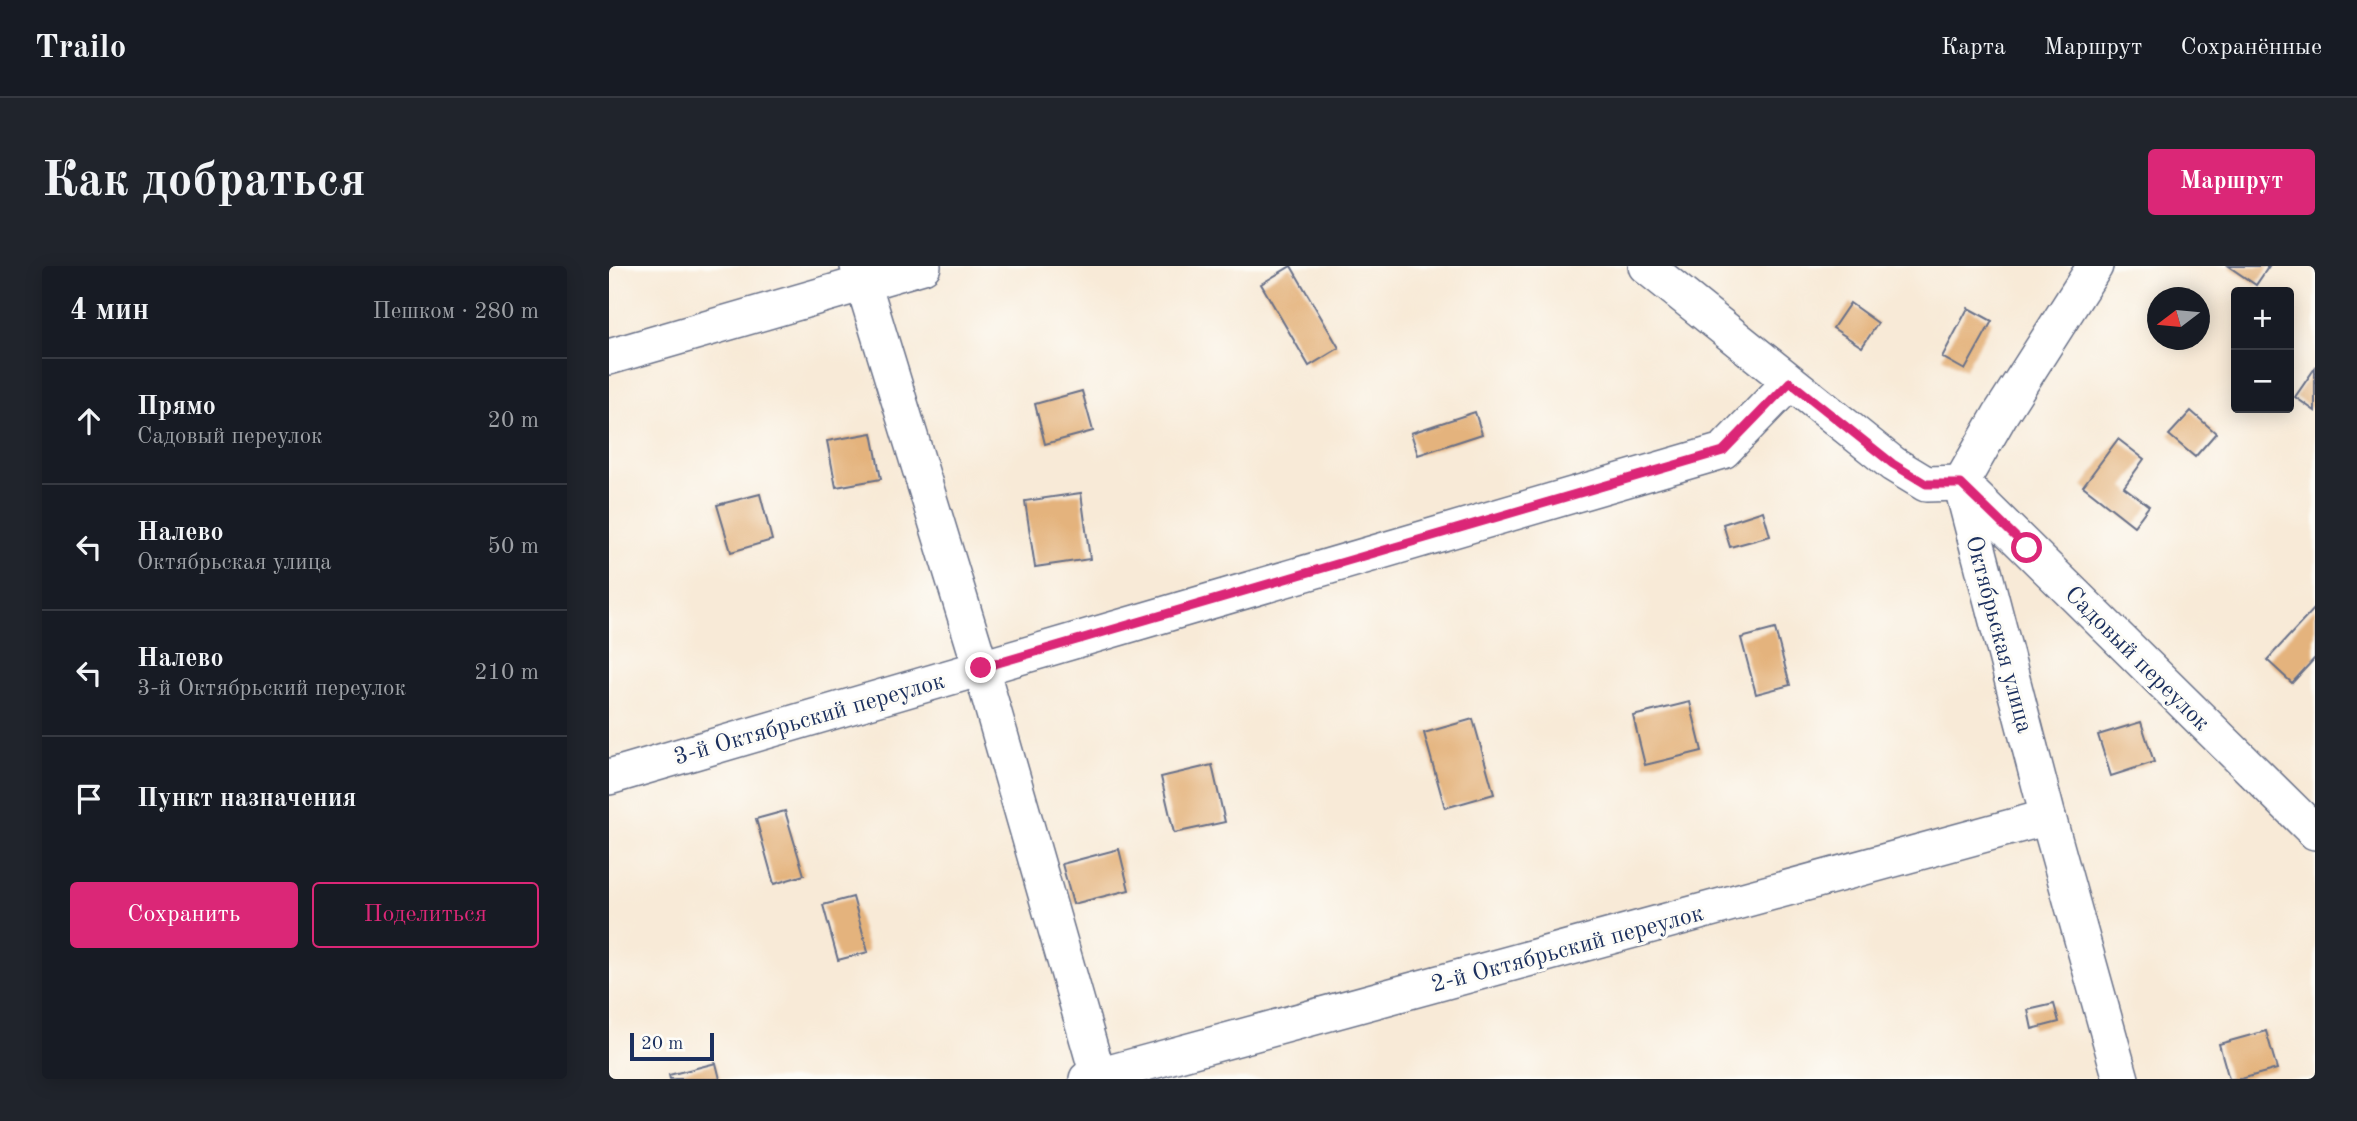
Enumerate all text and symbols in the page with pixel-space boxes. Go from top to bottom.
text: Trailo [35,32,126,65]
text: Карта [1941,36,2006,60]
text: Маршрут [2044,36,2142,60]
text: Сохранённые [2180,36,2322,60]
button: Маршрут [2148,149,2315,215]
text: Как добраться [42,158,366,207]
north arrow [2147,287,2210,350]
map controls [2231,287,2294,413]
button: + [2231,287,2294,350]
text: 4 мин [70,296,149,326]
text: Пешком · 280 m [373,300,539,323]
button: − [2231,350,2294,413]
text: Прямо [137,394,216,420]
icon: ahead [70,402,108,440]
text: 20 m [488,409,539,432]
text: Садовый переулок [137,425,323,448]
text: Налево [137,520,224,546]
icon: left [70,528,108,566]
route start [2011,532,2042,563]
street label: Октябрьская улица [1960,533,2036,736]
text: 50 m [488,535,539,558]
text: Октябрьская улица [137,551,332,574]
street label: Садовый переулок [2060,582,2214,736]
text: Налево [137,646,224,672]
route end [965,652,996,683]
icon: left [70,654,108,692]
text: 210 m [474,661,539,684]
street label: 3-й Октябрьский переулок [671,670,948,770]
text: 3-й Октябрьский переулок [137,677,406,700]
icon: arrive [70,780,108,818]
text: Пункт назначения [137,786,356,812]
button: Сохранить [70,882,298,948]
button: Поделиться [312,882,539,948]
street label: 2-й Октябрьский переулок [1429,902,1706,998]
scale bar [630,1030,714,1062]
text: 20 m [641,1035,683,1054]

